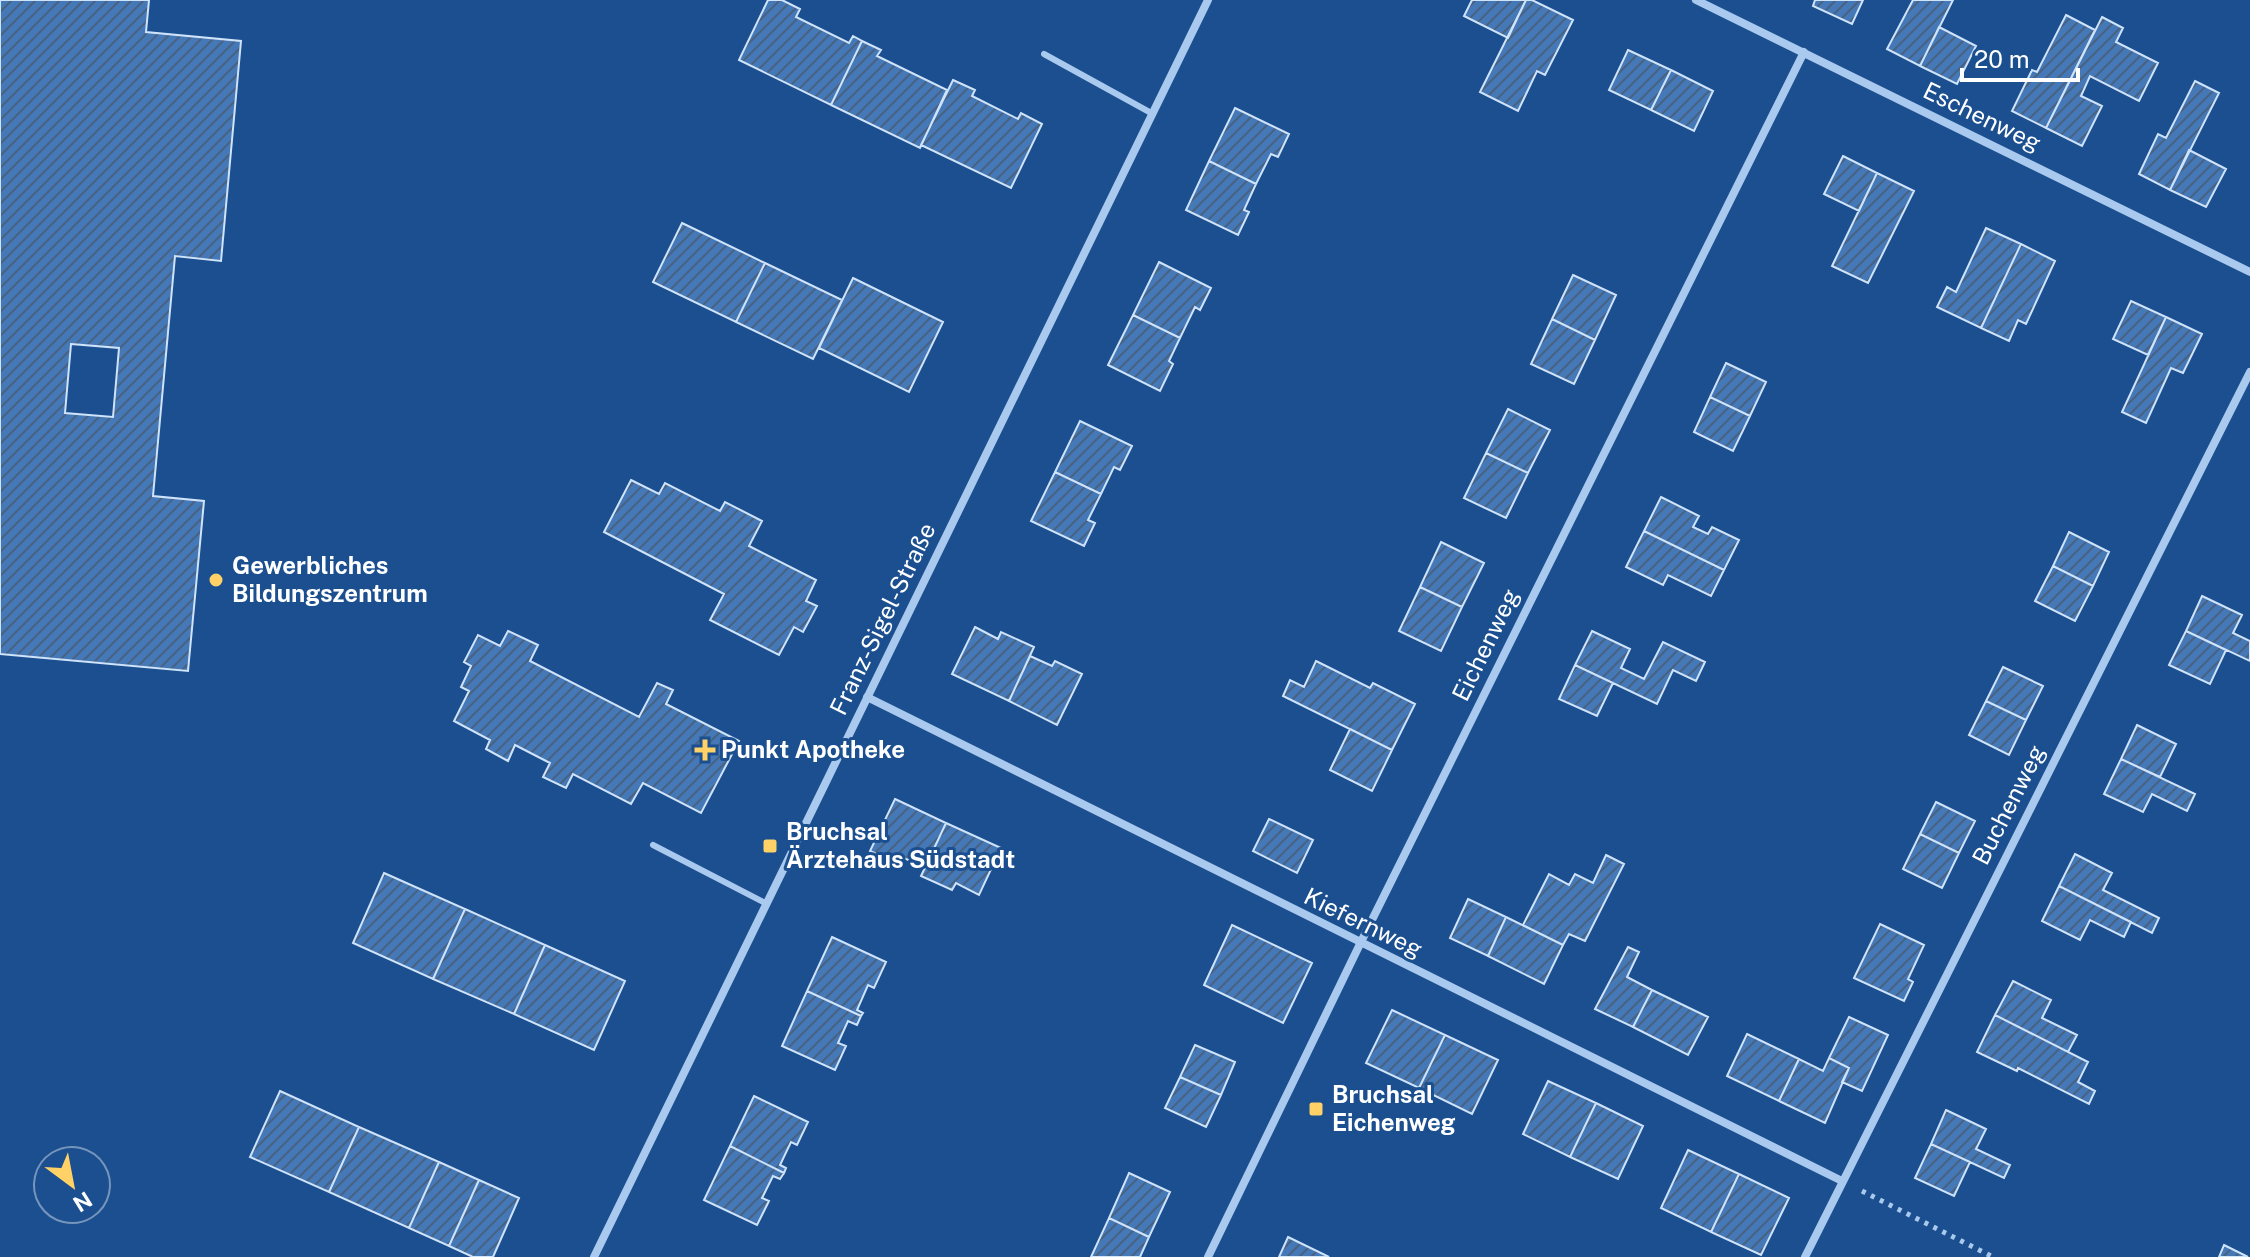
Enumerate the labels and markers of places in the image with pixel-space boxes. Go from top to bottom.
place label: Gewerbliches Bildungszentrum [232,551,428,607]
marker: Gewerbliches Bildungszentrum [207,571,225,589]
place label: Punkt Apotheke [721,735,905,763]
marker: Punkt Apotheke [696,741,714,759]
place label: Bruchsal Ärztehaus Südstadt [786,817,1015,873]
marker: Bruchsal Ärztehaus Südstadt [761,837,779,855]
place label: Bruchsal Eichenweg [1332,1080,1456,1136]
marker: Bruchsal Eichenweg [1307,1100,1325,1118]

